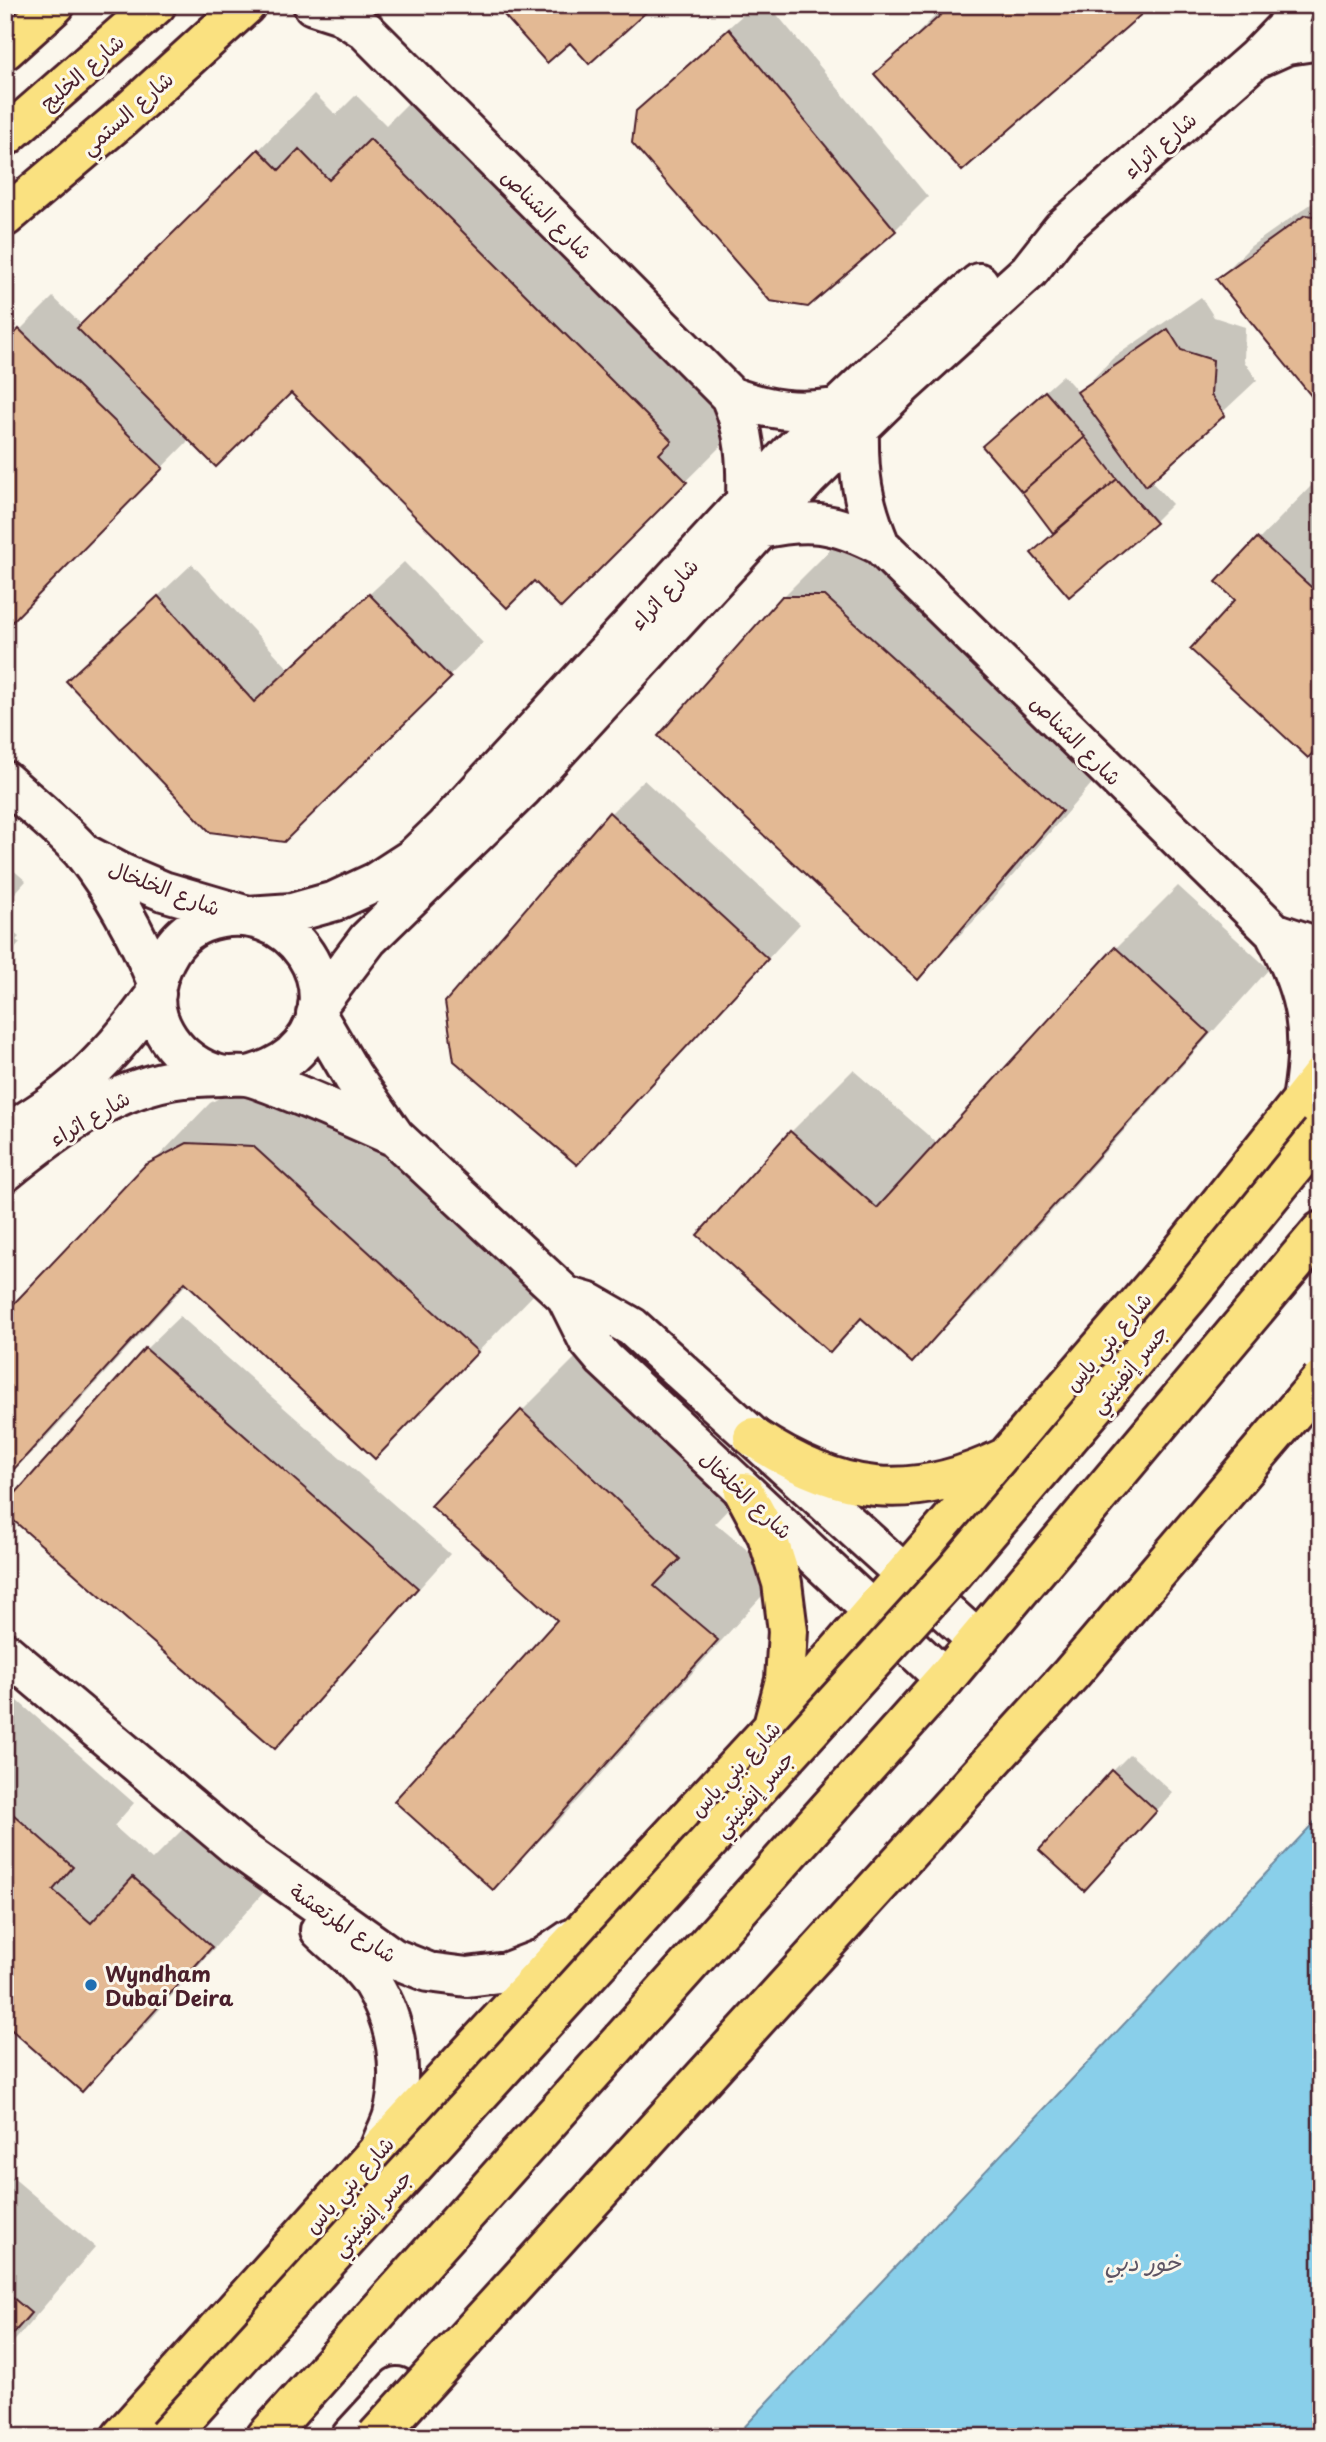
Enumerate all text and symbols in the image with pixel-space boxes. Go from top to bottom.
street label: شارع الخليج [32,25,131,118]
street label: شارع الستمي [72,62,183,165]
street label: شارع اثراء [1115,103,1204,186]
street label: شارع الشناص [494,160,601,267]
street label: شارع اثراء [621,550,706,637]
street label: شارع الشناص [1023,686,1130,793]
street label: شارع الخلخال [104,851,225,924]
street label: شارع اثراء [43,1081,136,1154]
street label: شارع بني ياس [1056,1284,1162,1401]
street label: جسر إنفينيتي [1081,1317,1179,1423]
street label: شارع الخلخال [693,1442,801,1546]
street label: شارع بني ياس [681,1713,791,1827]
street label: جسر إنفينيتي [705,1742,805,1847]
street label: شارع المرتعشة [284,1874,404,1970]
place label: Wyndham Dubai Deira [105,1957,234,2013]
marker: Wyndham Dubai Deira [83,1977,99,1993]
street label: شارع بني ياس [295,2128,404,2243]
street label: جسر إنفينيتي [323,2161,423,2266]
water label: خور دبي [1105,2244,1181,2283]

